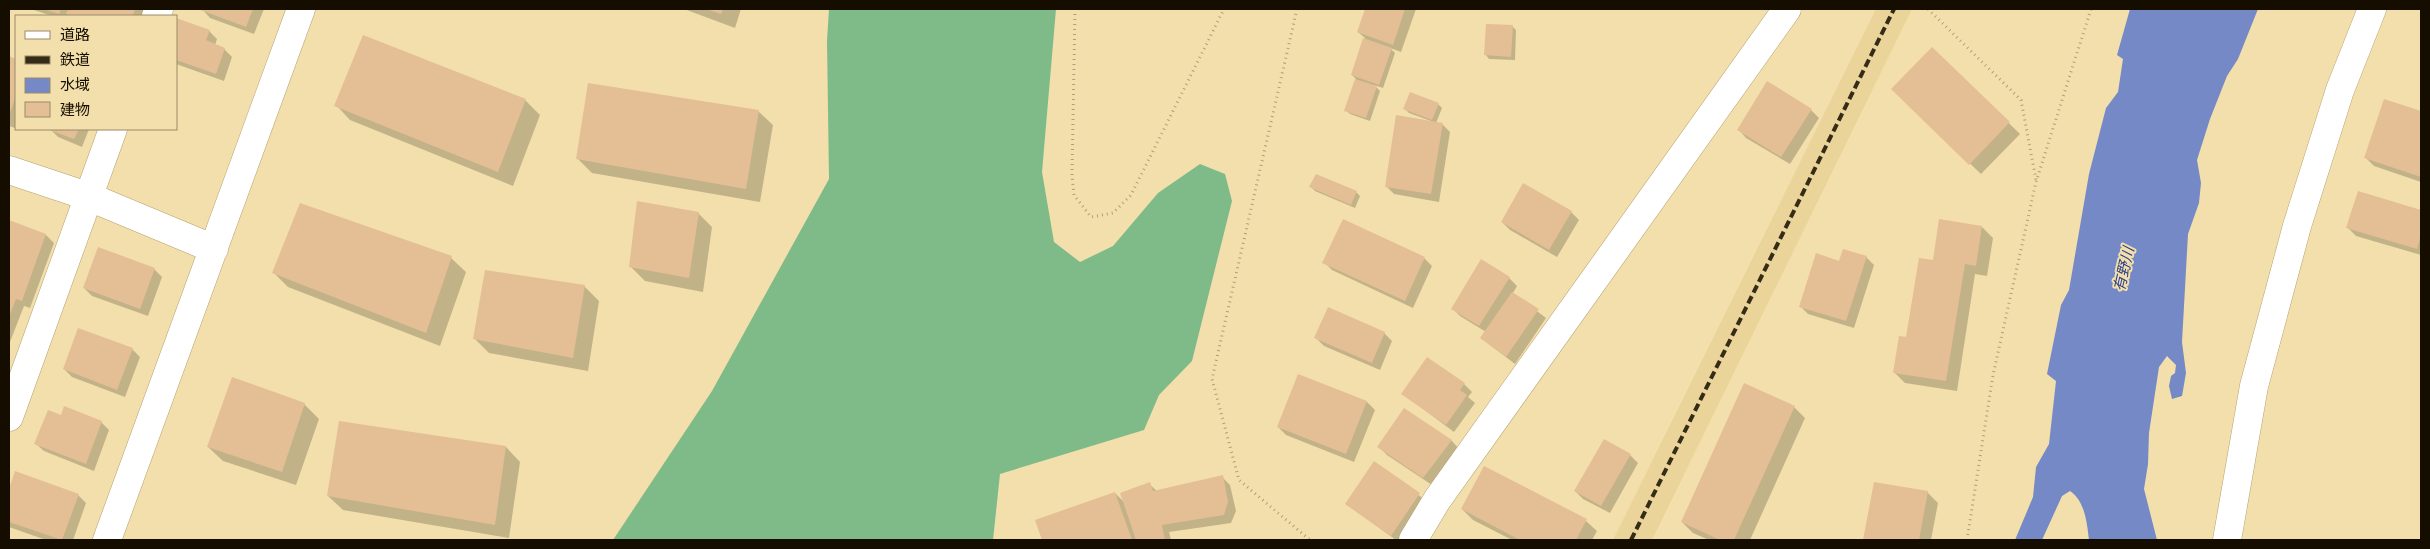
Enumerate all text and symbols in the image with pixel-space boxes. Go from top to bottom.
legend [15,15,178,130]
text: 道路 [60,25,90,43]
text: 鉄道 [60,50,90,68]
text: 水域 [60,75,90,93]
text: 建物 [60,100,90,118]
water label: 有野川 [2109,243,2137,293]

